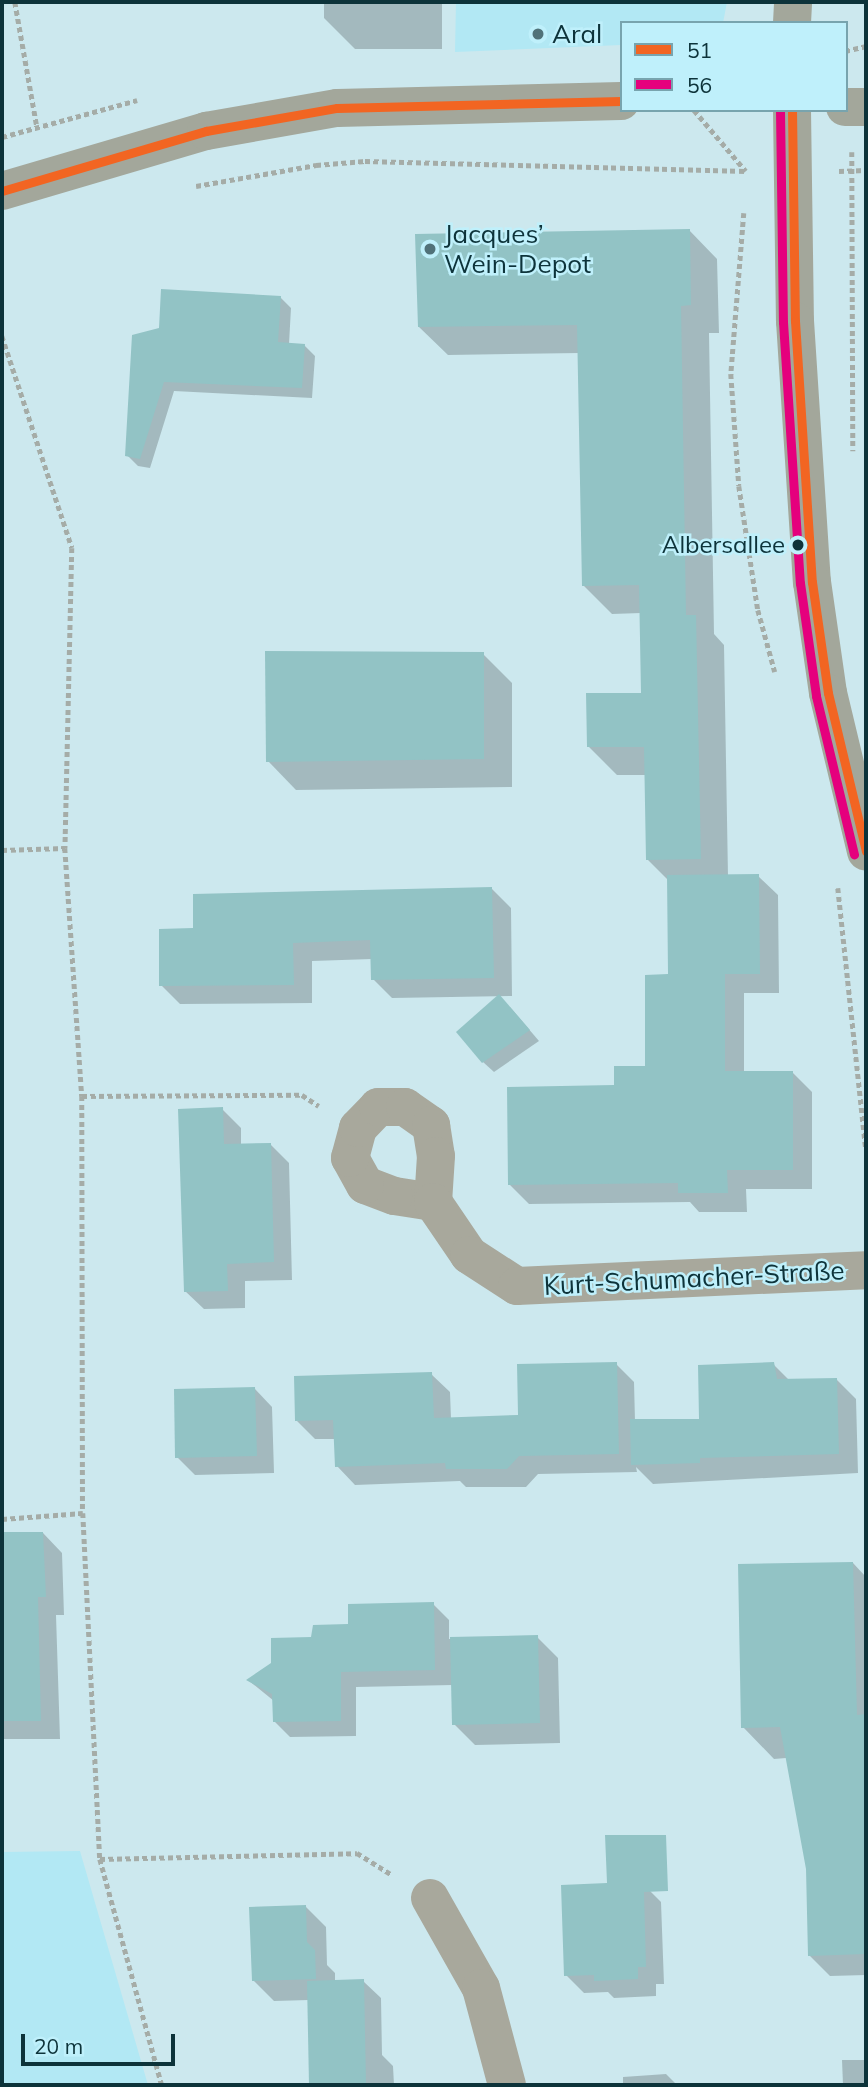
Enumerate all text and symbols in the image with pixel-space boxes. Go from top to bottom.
place label: Aral [552,18,602,50]
legend [620,21,847,112]
marker: Aral [530,26,546,42]
text: 51 [687,37,712,63]
text: 56 [687,72,712,98]
place label: Jacques’ Wein-Depot [444,218,591,280]
marker: Jacques’ Wein-Depot [422,241,438,257]
place label: Albersallee [662,531,785,559]
marker: Albersallee [791,538,805,552]
street label: Kurt-Schumacher-Straße [543,1255,845,1301]
scale bar [24,2021,178,2064]
text: 20 m [34,2033,83,2059]

